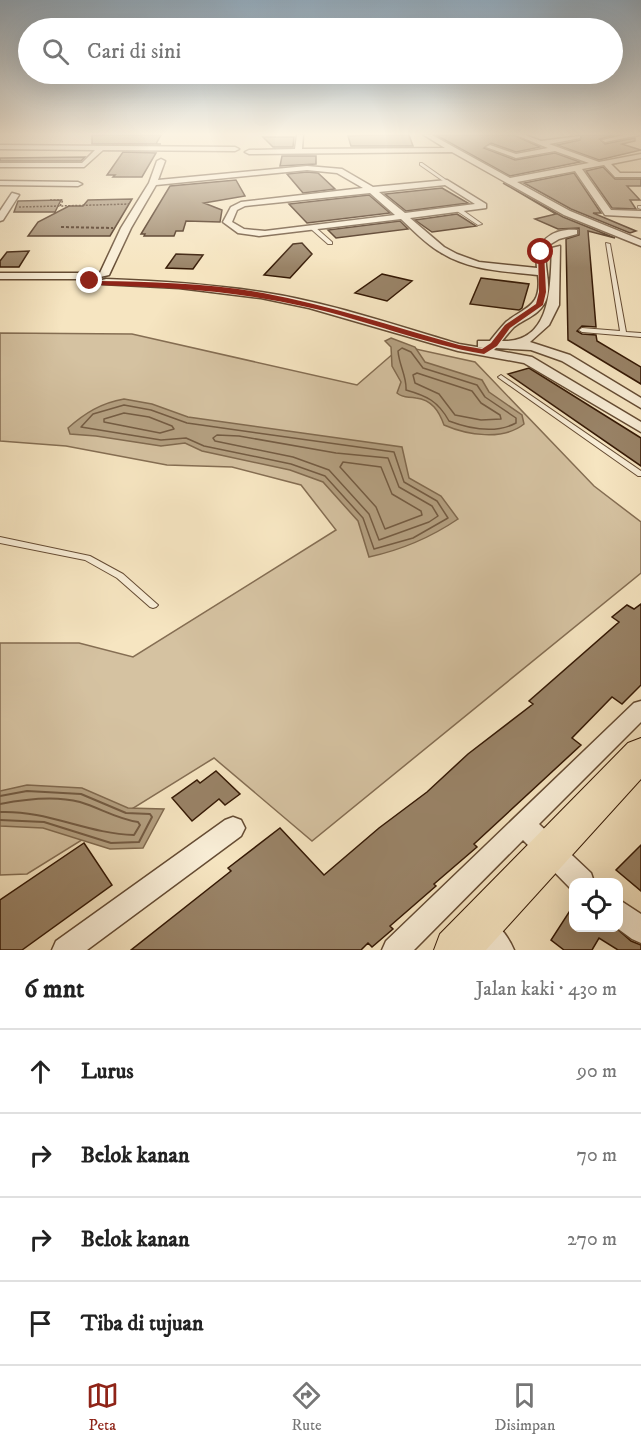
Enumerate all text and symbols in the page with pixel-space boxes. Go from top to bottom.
search box [18,18,623,84]
icon: search [39,35,72,68]
text: Cari di sini [87,38,181,65]
route start [527,238,553,264]
route end [76,267,102,293]
map controls [569,878,623,932]
button: locate [569,878,623,932]
text: 6 mnt [24,973,84,1006]
text: Jalan kaki · 430 m [476,977,617,1002]
icon: ahead [24,1055,57,1088]
text: Lurus [81,1058,134,1085]
text: 90 m [577,1059,617,1084]
icon: right [24,1139,57,1172]
text: Belok kanan [81,1142,189,1169]
text: 70 m [576,1143,617,1168]
icon: right [24,1223,57,1256]
text: Belok kanan [81,1226,189,1253]
text: 270 m [567,1227,617,1252]
icon: arrive [24,1307,57,1340]
text: Tiba di tujuan [81,1310,203,1337]
tab: Peta [86,1379,119,1435]
tab: Rute [290,1379,323,1435]
tab: Disimpan [495,1379,555,1435]

